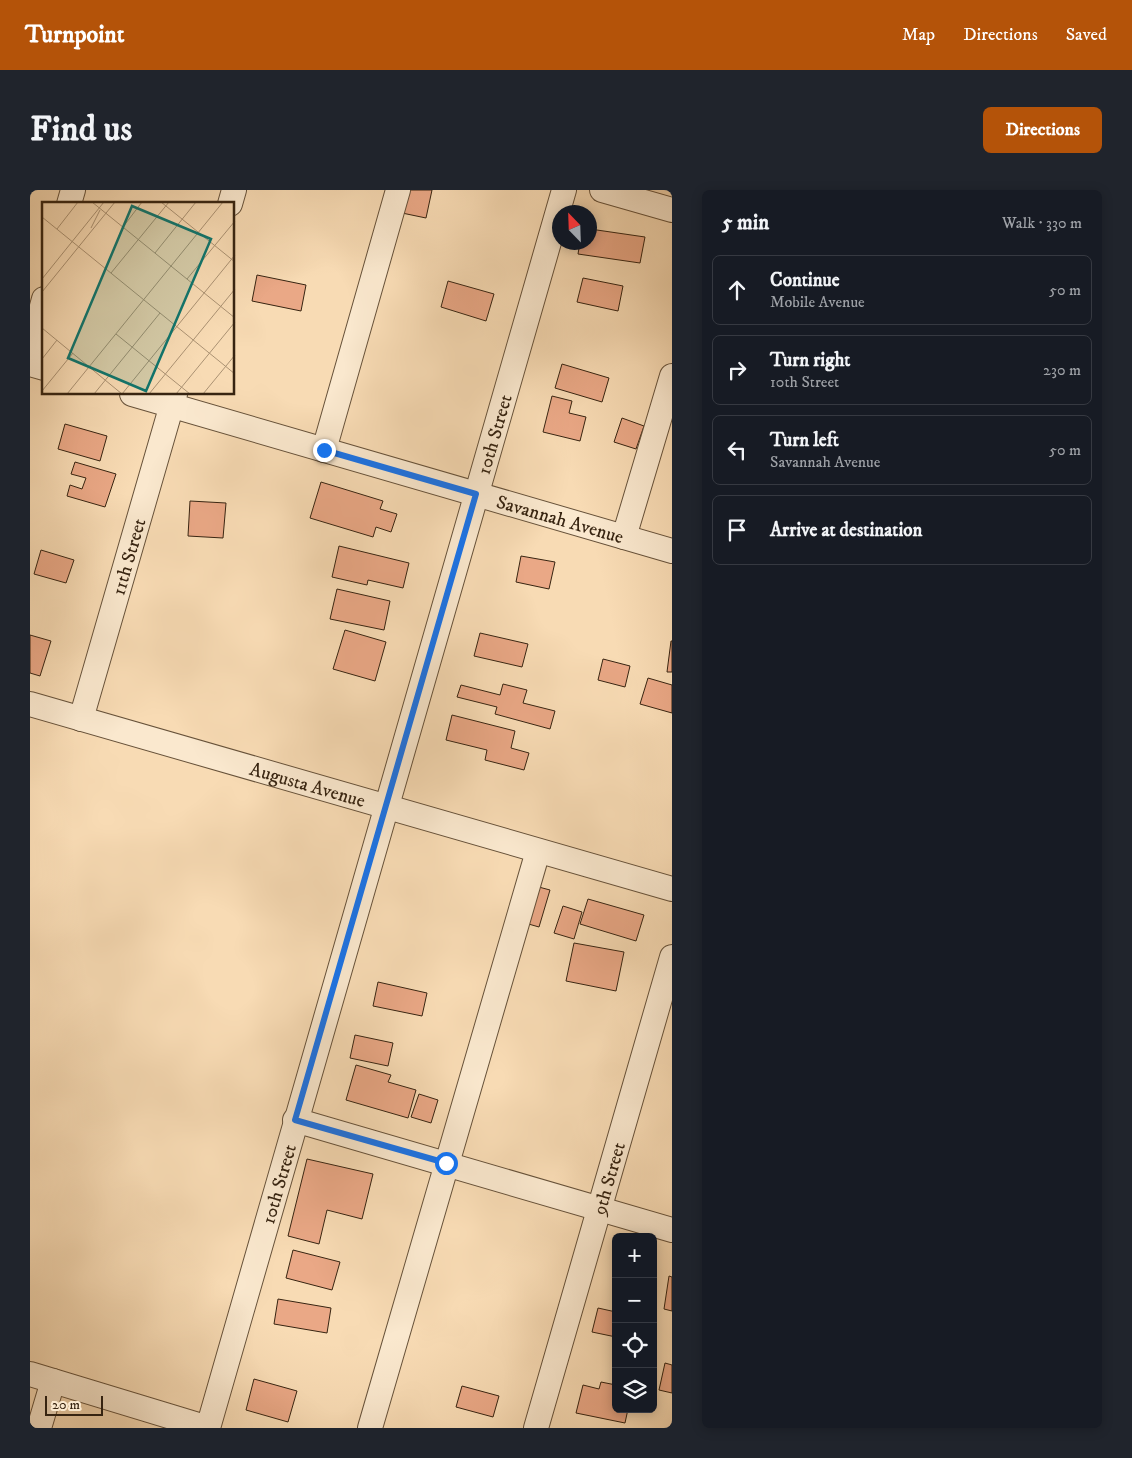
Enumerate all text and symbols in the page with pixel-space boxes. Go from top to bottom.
text: Turnpoint [25,20,124,50]
text: Map [902,24,935,46]
text: Directions [963,24,1038,46]
text: Saved [1066,24,1107,46]
button: Directions [983,107,1102,153]
text: Find us [30,108,132,152]
inset map [42,202,235,395]
north arrow [552,205,597,250]
text: 5 min [722,210,769,236]
text: Walk · 330 m [1002,213,1082,233]
text: Continue [770,269,840,292]
icon: ahead [723,276,751,304]
text: 50 m [1049,280,1081,300]
text: Mobile Avenue [770,292,865,312]
text: Turn right [770,349,850,372]
icon: right [723,356,751,384]
text: 230 m [1043,360,1081,380]
text: 10th Street [770,372,839,392]
street label: 10th Street [473,392,518,477]
text: Turn left [770,429,839,452]
icon: left [723,436,751,464]
route end [313,439,336,462]
text: 50 m [1049,440,1081,460]
text: Savannah Avenue [770,452,880,472]
street label: Savannah Avenue [494,491,626,549]
street label: 11th Street [107,516,151,598]
icon: arrive [723,516,751,544]
text: Arrive at destination [770,519,922,542]
street label: Augusta Avenue [247,758,368,813]
street label: 9th Street [588,1140,631,1219]
street label: 10th Street [257,1142,302,1227]
route start [435,1152,458,1175]
map controls [612,1233,657,1413]
button: + [612,1233,657,1278]
button: − [612,1278,657,1323]
button: locate [612,1323,657,1368]
button: layers [612,1368,657,1413]
scale bar [45,1393,102,1416]
text: 20 m [52,1396,80,1414]

